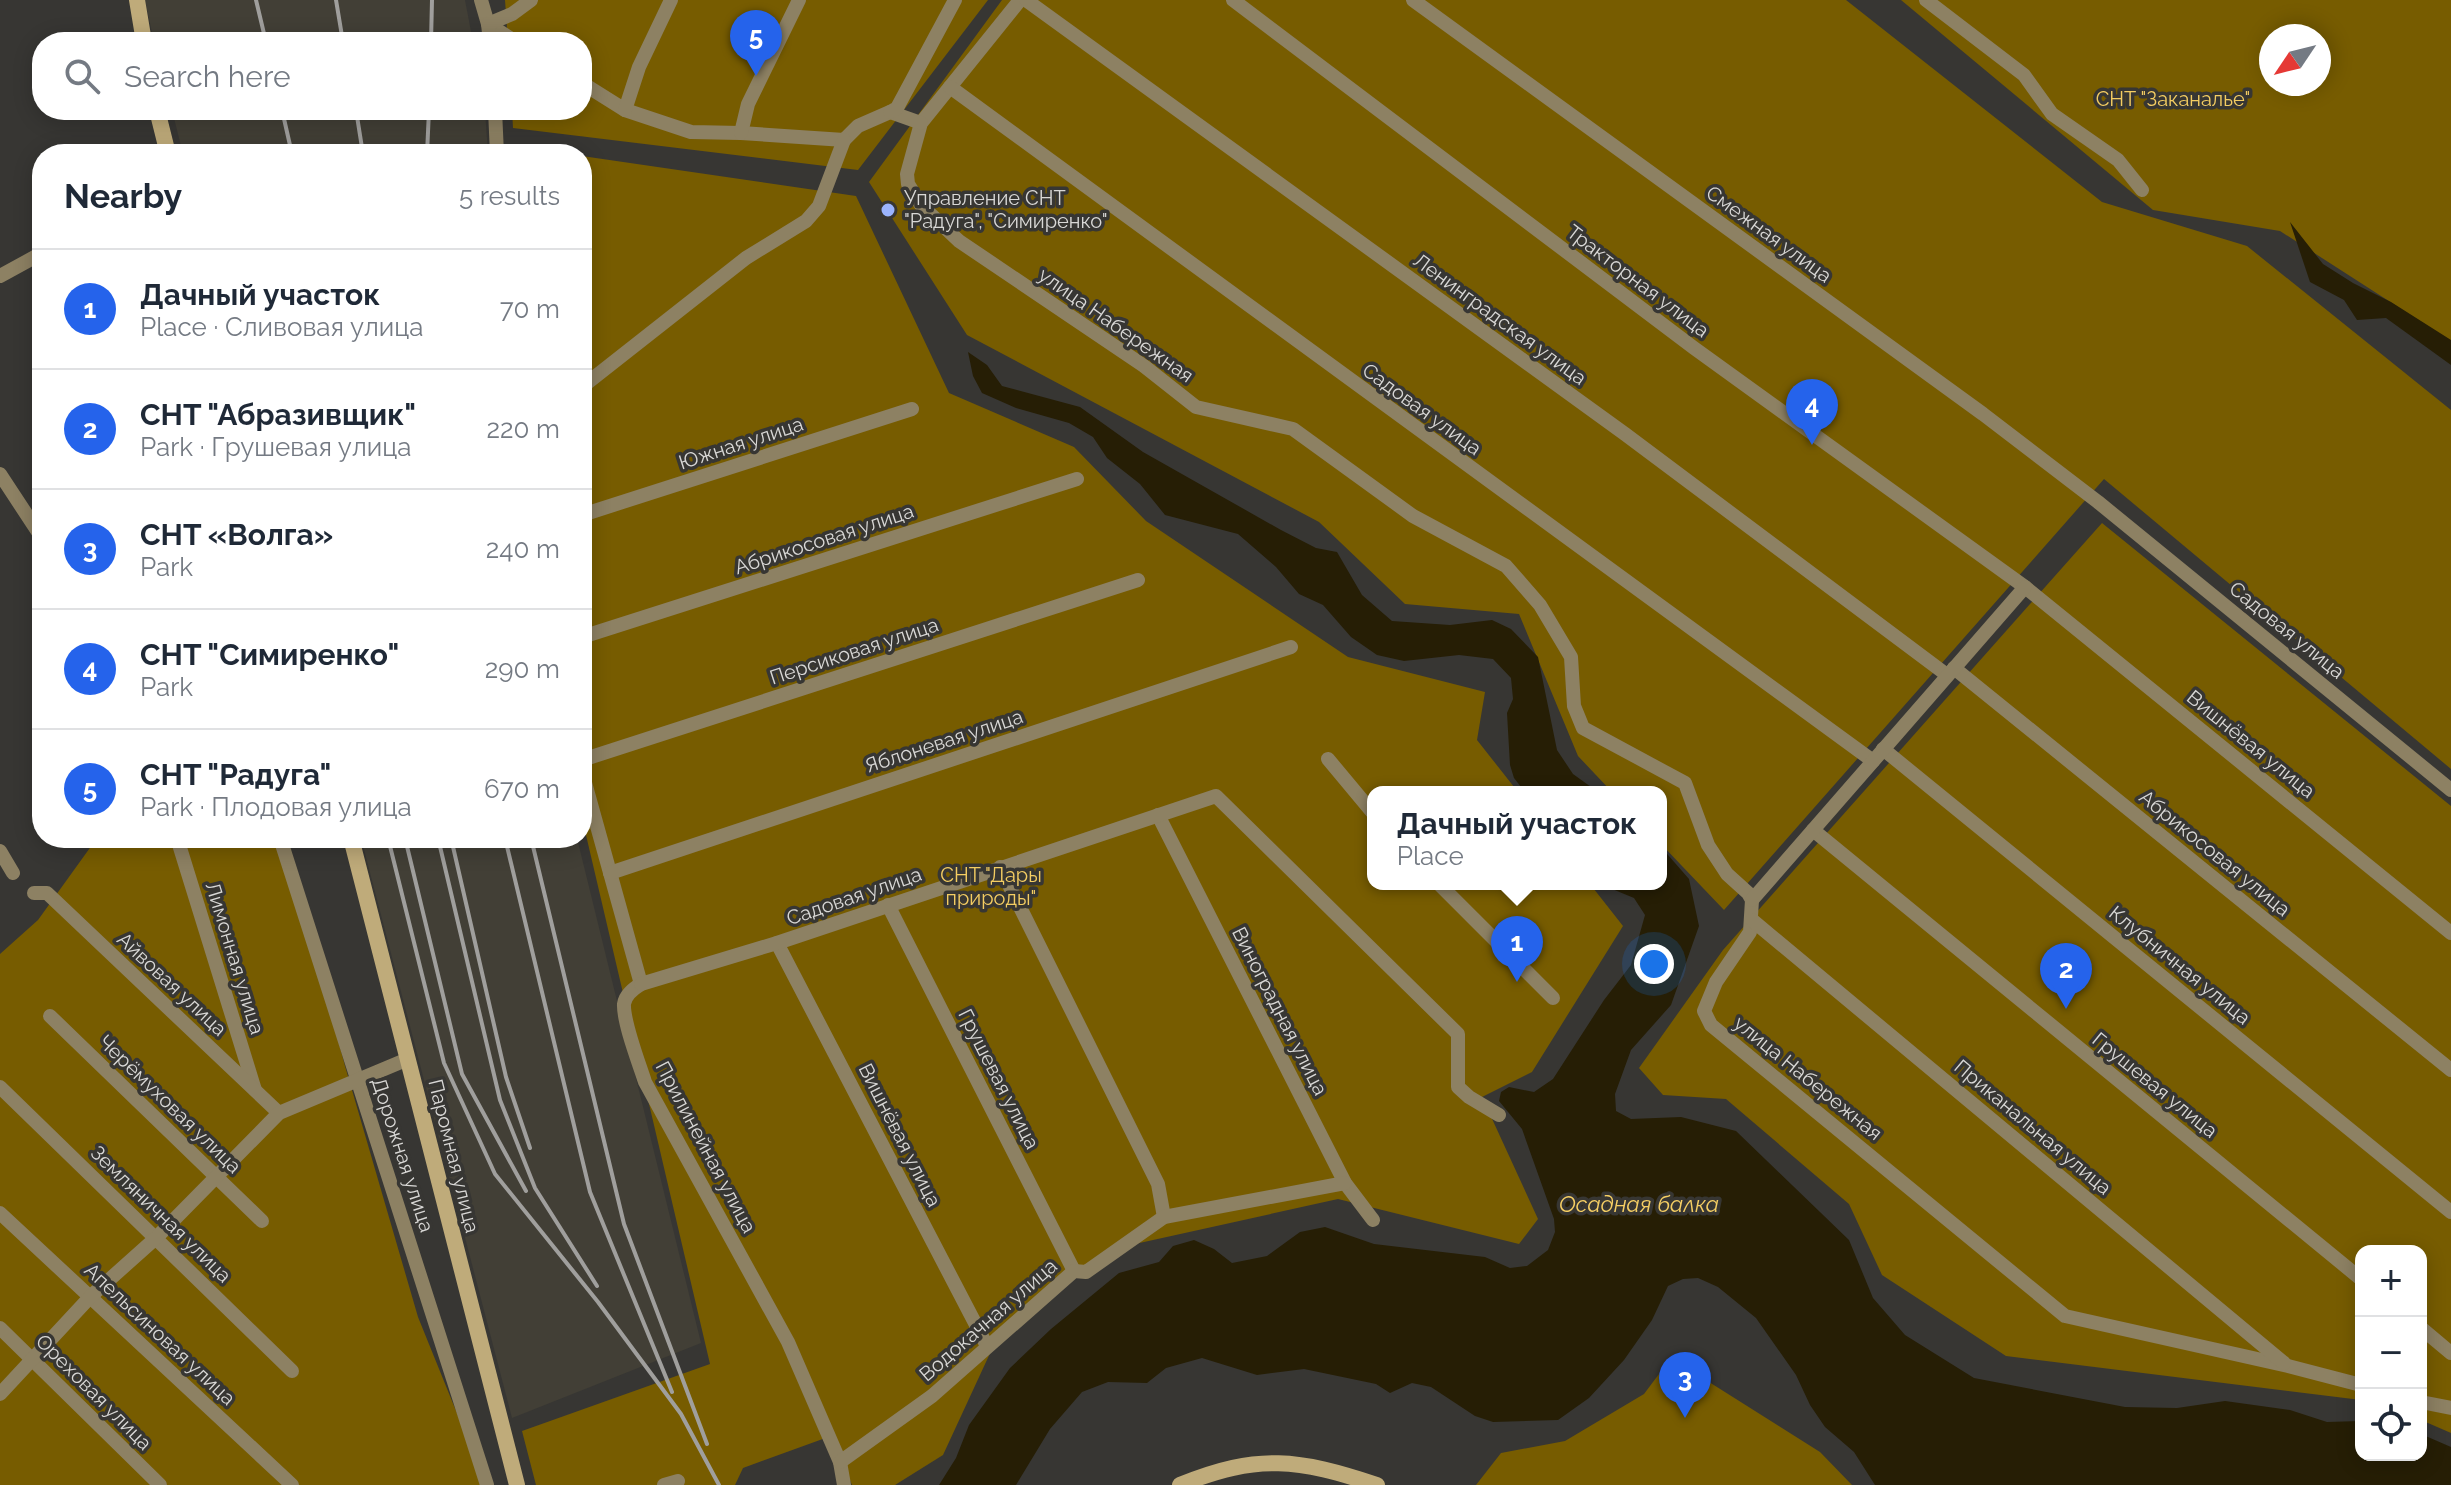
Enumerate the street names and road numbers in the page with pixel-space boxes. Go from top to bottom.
street label: Смежная улица [1702,180,1836,288]
street label: Тракторная улица [1562,220,1714,342]
street label: Ленинградская улица [1409,248,1591,390]
street label: улица Набережная [1034,262,1198,388]
street label: Садовая улица [1358,358,1486,460]
street label: Южная улица [676,412,806,474]
street label: Абрикосовая улица [731,499,917,579]
street label: Садовая улица [2225,576,2349,684]
street label: Персиковая улица [767,612,941,690]
street label: Вишнёвая улица [2182,685,2320,803]
street label: Яблоневая улица [862,704,1026,778]
street label: Абрикосовая улица [2135,785,2295,921]
street label: Садовая улица [783,862,925,930]
street label: Лимонная улица [200,879,270,1037]
street label: Клубничная улица [2104,901,2256,1029]
street label: Виноградная улица [1227,923,1333,1099]
street label: Айвовая улица [112,927,232,1041]
street label: Грушевая улица [953,1005,1045,1153]
street label: улица Набережная [1729,1011,1887,1145]
street label: Грушевая улица [2088,1027,2222,1143]
street label: Черёмуховая улица [94,1030,246,1178]
street label: Приканальная улица [1950,1054,2116,1200]
street label: Прилинейная улица [651,1057,761,1237]
street label: Вишнёвая улица [854,1059,946,1211]
street label: Дорожная улица [367,1075,439,1235]
street label: Паромная улица [423,1077,485,1235]
street label: Земляничная улица [86,1141,236,1287]
street label: Водокачная улица [914,1254,1062,1386]
street label: Апельсиновая улица [80,1258,240,1410]
street label: Ореховая улица [31,1329,157,1455]

